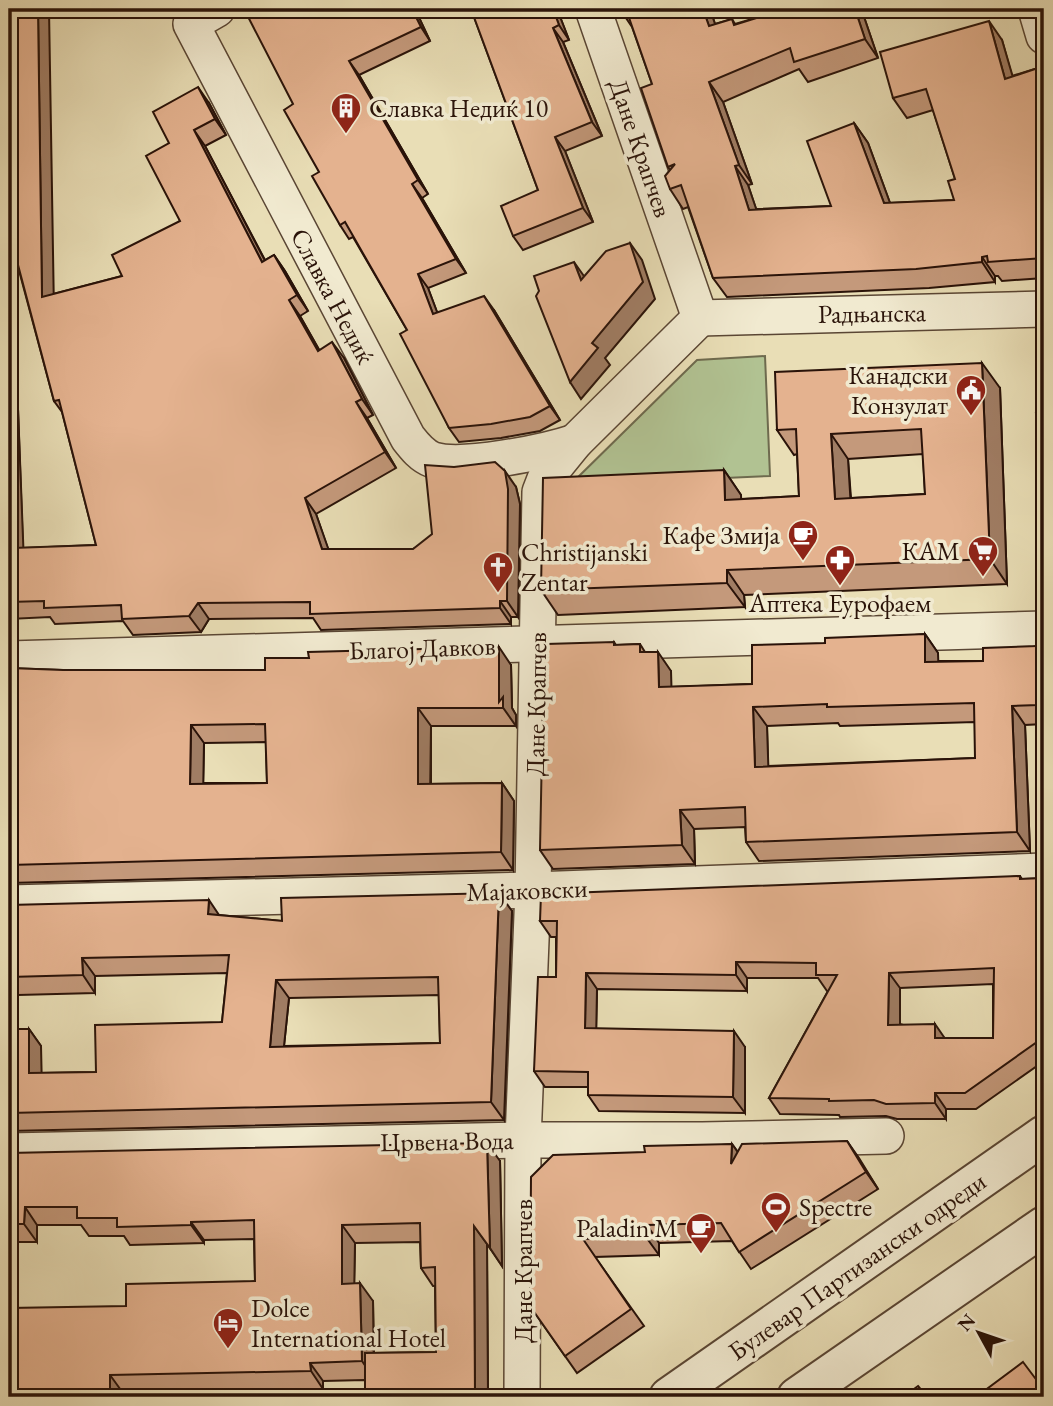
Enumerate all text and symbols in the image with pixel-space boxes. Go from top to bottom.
street label: Дане Крапчев [601,74,681,222]
building icon: Славка Недиќ 10 [329,91,363,135]
place label: Славка Недиќ 10 [369,91,548,125]
street label: Славка Недиќ [283,222,383,370]
street label: Радњанска [818,295,927,331]
place label: Канадски Конзулат [848,358,948,422]
public building icon: Канадски Конзулат [954,373,988,417]
place label: Кафе Змија [662,518,781,552]
cafe icon: Кафе Змија [786,518,820,562]
place label: КАМ [901,534,960,568]
supermarket icon: КАМ [966,534,1000,578]
place label: Christijanski Zentar [521,535,648,599]
pharmacy icon: Аптека Еурофаем [823,543,857,587]
church icon: Christijanski Zentar [481,550,515,594]
place label: Аптека Еурофаем [748,586,931,620]
street label: Благој Давков [348,628,496,668]
street label: Дане Крапчев [518,632,554,776]
street label: Мајаковски [466,871,589,909]
street label: Црвена Вода [380,1123,515,1159]
street label: Булевар Партизански одреди [721,1164,993,1368]
sports icon: Spectre [759,1190,793,1234]
place label: Spectre [799,1190,872,1224]
street label: Дане Крапчев [506,1199,540,1343]
place label: Paladin M [576,1211,678,1245]
cafe icon: Paladin M [684,1211,718,1255]
place label: Dolce International Hotel [251,1291,446,1355]
north arrow [944,1298,1014,1368]
hotel icon: Dolce International Hotel [211,1306,245,1350]
text: N [952,1308,981,1336]

